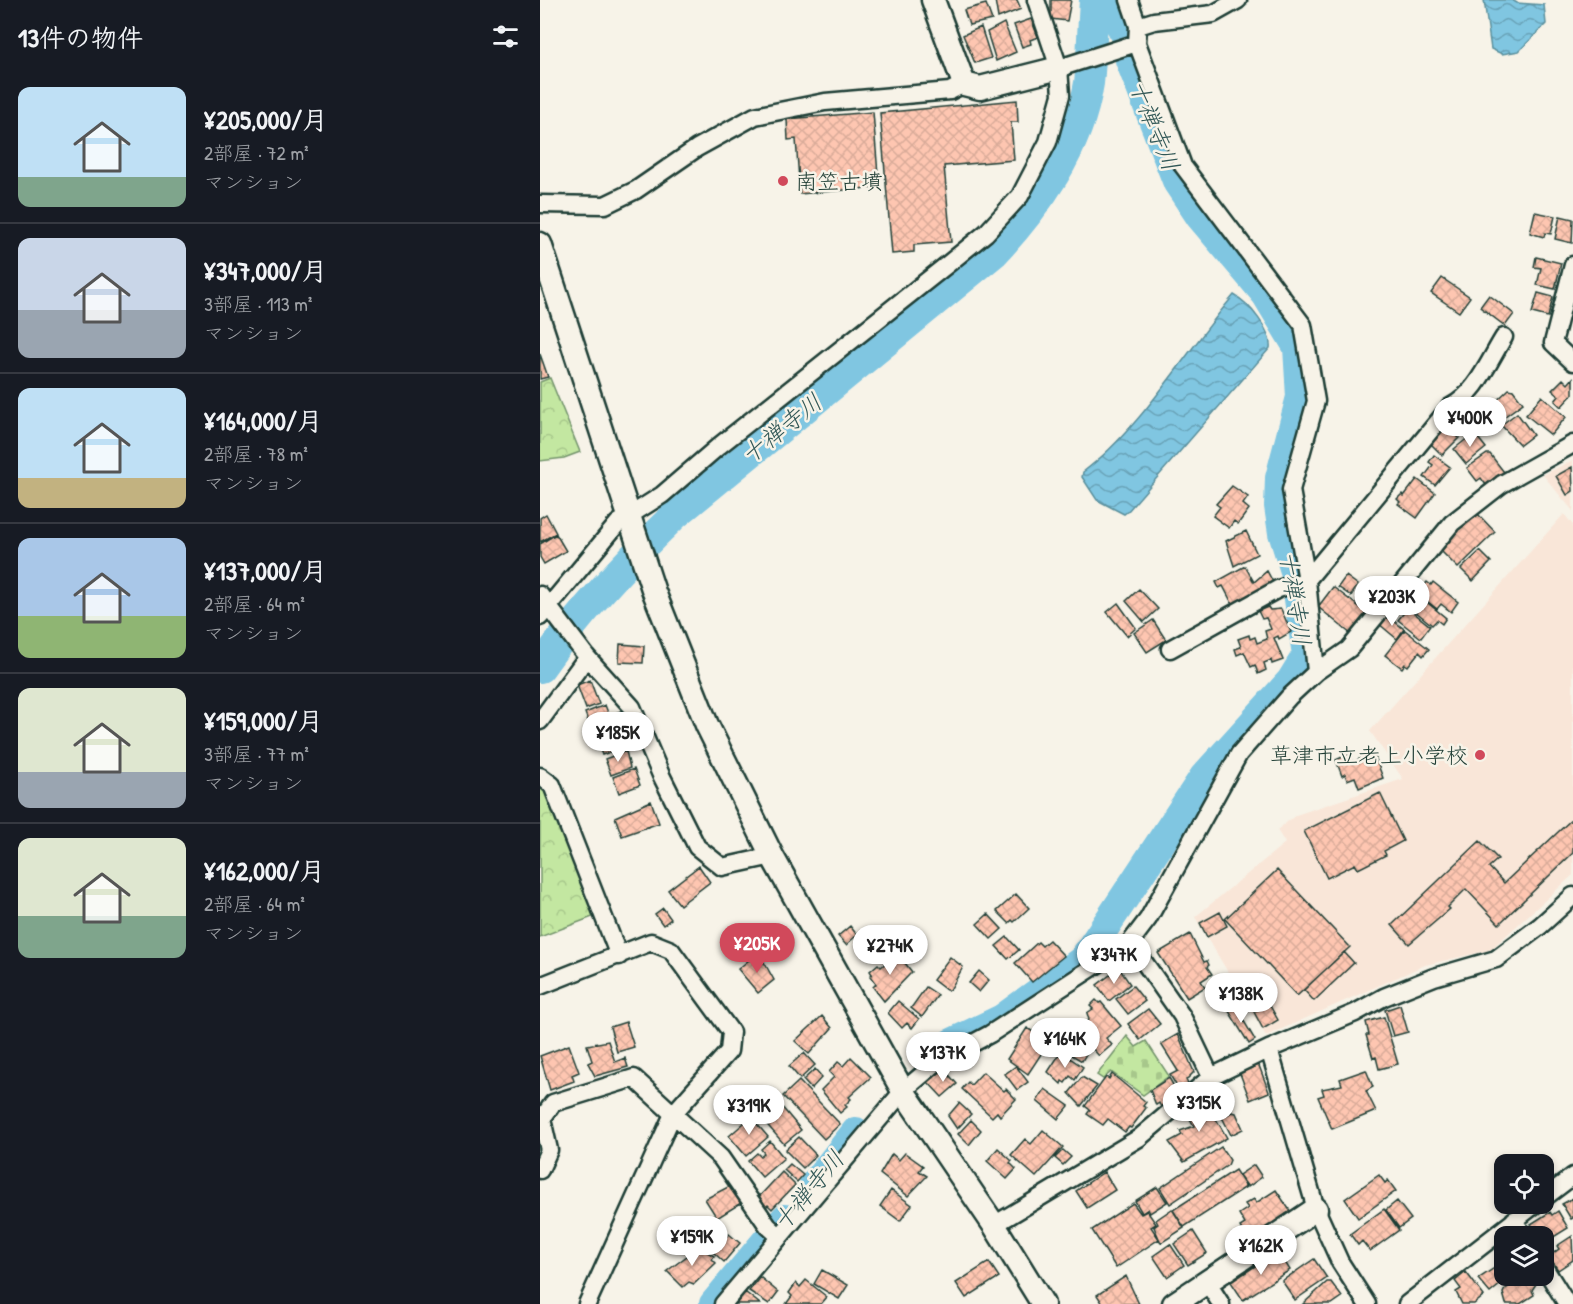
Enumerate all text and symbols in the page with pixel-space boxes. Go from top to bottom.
text: 13件の物件 [18,20,143,55]
icon: filters [489,20,522,53]
water label: 十禅寺川 [1122,75,1188,175]
text: ¥205,000/月 [204,102,328,137]
icon: home [66,111,138,183]
text: 2部屋 · 72 m² [204,139,309,166]
place label: 南笠古墳 [795,166,883,196]
text: マンション [204,168,303,195]
marker: 南笠古墳 [776,174,790,188]
text: ¥347,000/月 [204,253,328,288]
icon: home [66,262,138,334]
text: 3部屋 · 113 m² [204,290,312,317]
text: マンション [204,319,303,346]
water label: 十禅寺川 [734,385,828,471]
pin: ¥400K [1428,397,1512,448]
text: ¥164,000/月 [204,403,323,438]
text: ¥400K [1447,403,1493,430]
icon: home [66,412,138,484]
text: 2部屋 · 78 m² [204,440,308,467]
text: マンション [204,469,303,496]
water label: 十禅寺川 [1273,548,1319,648]
text: ¥137,000/月 [204,553,327,588]
icon: home [66,562,138,634]
pin: ¥203K [1350,576,1434,627]
text: ¥203K [1368,582,1416,609]
text: 2部屋 · 64 m² [204,590,305,617]
text: マンション [204,619,303,646]
text: ¥159,000/月 [204,703,323,738]
icon: home [66,712,138,784]
pin: ¥185K [576,712,660,763]
text: ¥185K [596,718,640,745]
text: 3部屋 · 77 m² [204,740,309,767]
place label: 草津市立老上小学校 [1270,740,1468,770]
marker: 草津市立老上小学校 [1473,748,1487,762]
text: マンション [204,769,303,796]
text: ¥162,000/月 [204,853,325,888]
icon: home [66,862,138,934]
text: 2部屋 · 64 m² [204,890,305,917]
text: マンション [204,919,303,946]
pin: ¥205K [715,923,799,974]
pin: ¥274K [848,925,932,976]
text: ¥205K [734,929,780,956]
text: ¥274K [867,931,913,958]
pin: ¥347K [1072,934,1156,985]
text: ¥347K [1091,940,1137,967]
pin: ¥138K [1199,973,1283,1024]
text: ¥138K [1219,979,1263,1006]
pin: ¥164K [1023,1018,1107,1069]
text: ¥164K [1044,1024,1086,1051]
pin: ¥137K [901,1032,985,1083]
text: ¥137K [920,1038,966,1065]
pin: ¥315K [1157,1082,1241,1133]
pin: ¥319K [707,1085,791,1136]
text: ¥315K [1177,1088,1221,1115]
text: ¥319K [727,1091,771,1118]
water label: 十禅寺川 [765,1143,851,1237]
map controls [1494,1154,1554,1286]
button: locate [1494,1154,1554,1214]
pin: ¥159K [650,1216,734,1267]
text: ¥159K [671,1222,713,1249]
pin: ¥162K [1219,1225,1303,1276]
button: layers [1494,1226,1554,1286]
text: ¥162K [1239,1231,1283,1258]

